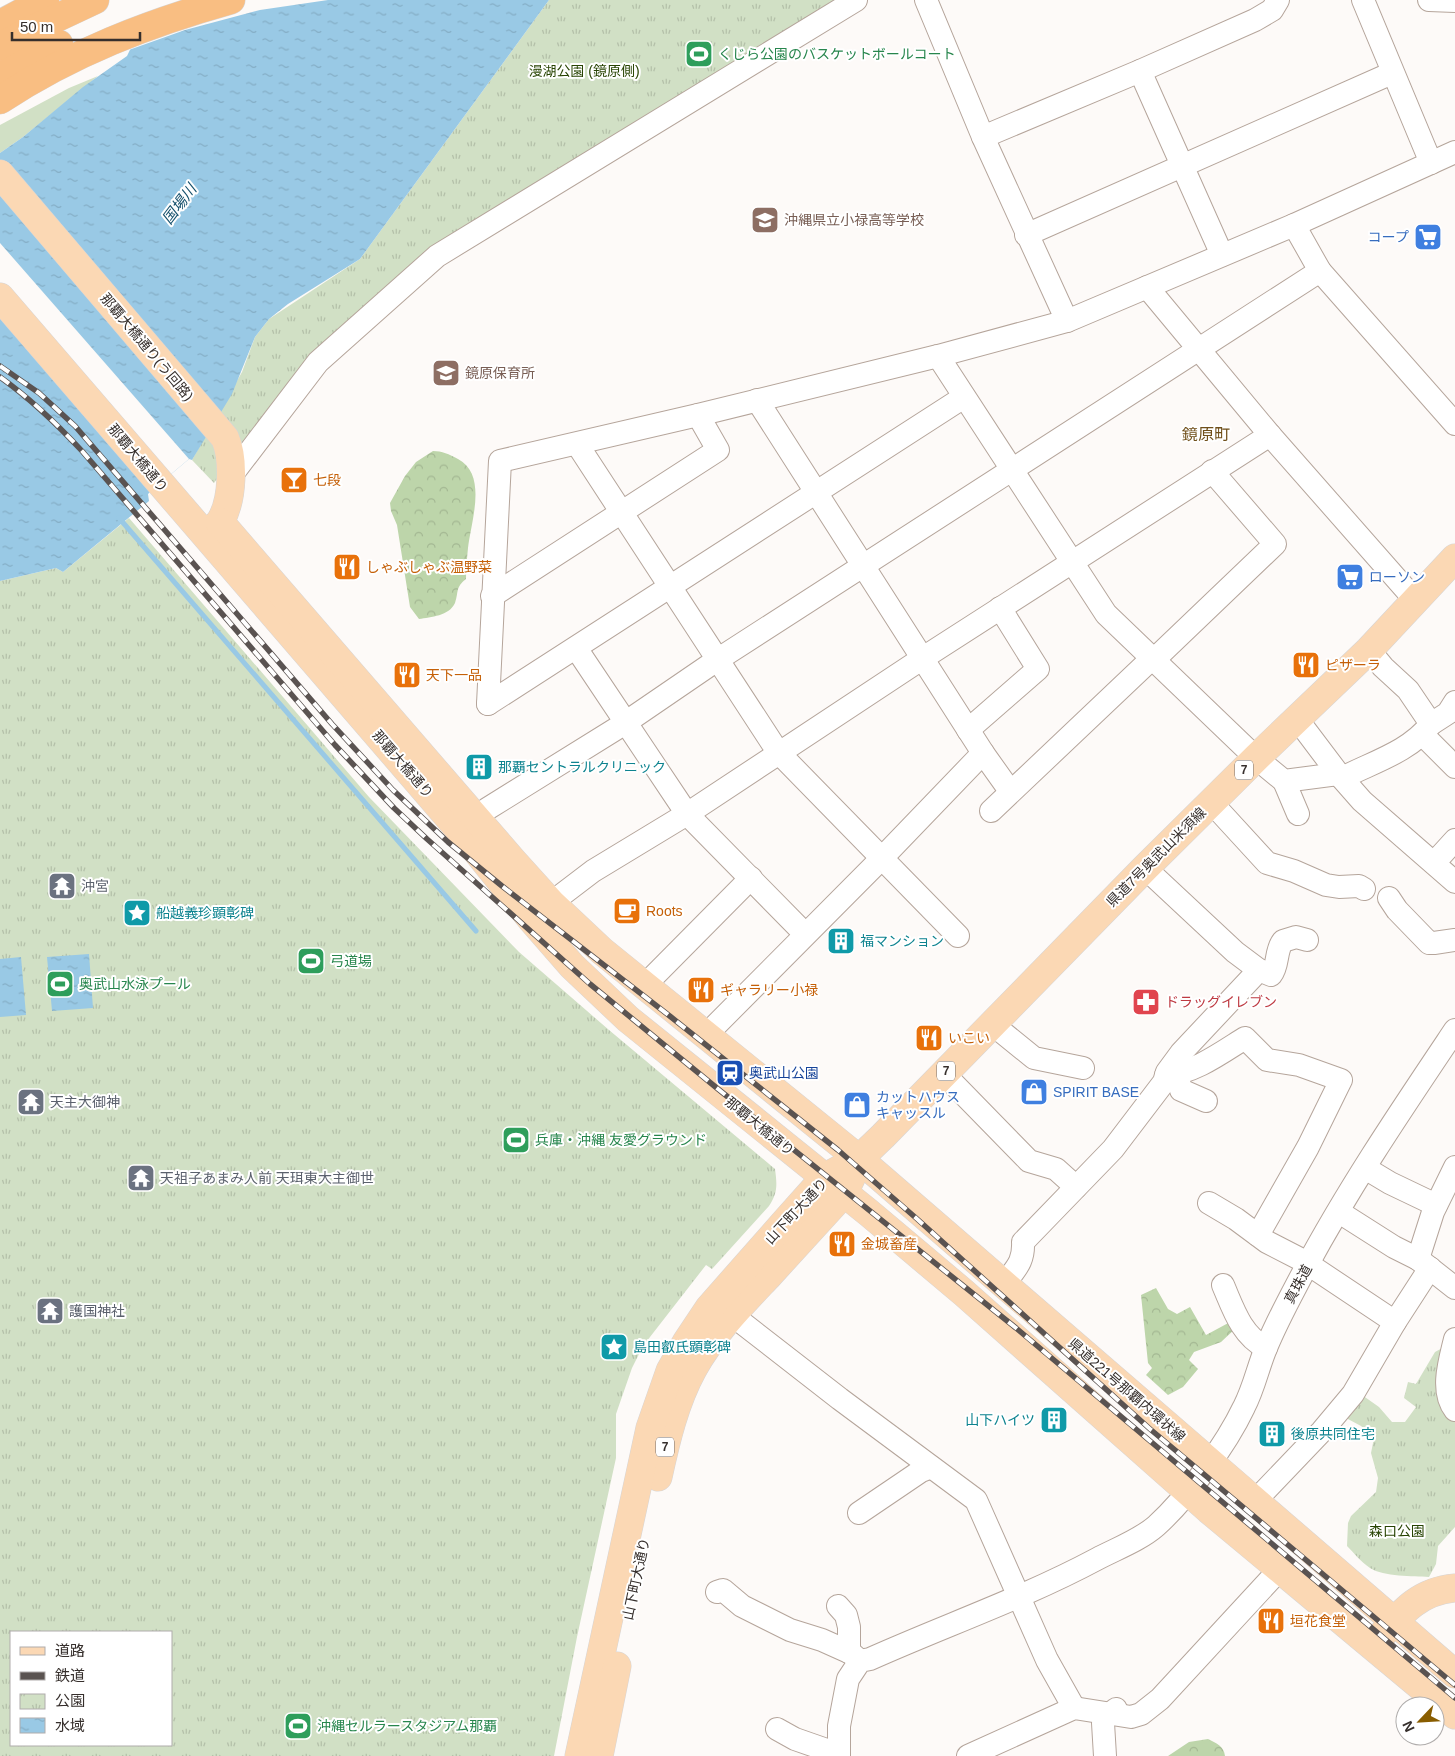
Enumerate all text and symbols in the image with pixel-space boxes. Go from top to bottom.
scale bar [12,10,140,42]
text: 50 m [20,18,53,35]
sports icon: くじら公園のバスケットボールコート [684,39,714,69]
place label: くじら公園のバスケットボールコート [718,46,956,62]
park label: 漫湖公園 (鏡原側) [528,63,640,79]
water label: 国場川 [159,179,201,227]
school or university icon: 沖縄県立小禄高等学校 [750,205,780,235]
place label: 沖縄県立小禄高等学校 [784,212,924,228]
supermarket icon: コープ [1413,222,1443,252]
place label: コープ [1368,229,1409,245]
street label: 那覇大橋通り(う回路) [97,290,197,404]
school or university icon: 鏡原保育所 [431,358,461,388]
place label: 鏡原保育所 [465,365,535,381]
street label: 那覇大橋通り [105,421,171,495]
district label: 鏡原町 [1182,426,1230,443]
bar icon: 七段 [279,465,309,495]
place label: 七段 [313,472,341,488]
restaurant icon: しゃぶしゃぶ温野菜 [332,552,362,582]
place label: しゃぶしゃぶ温野菜 [366,559,492,575]
supermarket icon: ローソン [1335,562,1365,592]
place label: ローソン [1369,569,1425,585]
restaurant icon: ピザーラ [1291,650,1321,680]
place label: ピザーラ [1325,657,1381,673]
restaurant icon: 天下一品 [392,660,422,690]
place label: 天下一品 [426,667,482,683]
street label: 那覇大橋通り [369,727,437,801]
building icon: 那覇セントラルクリニック [464,752,494,782]
place label: 那覇セントラルクリニック [498,759,666,775]
road number: 7 [1235,760,1253,780]
street label: 県道7号奥武山米須線 [1103,804,1209,910]
temple icon: 沖宮 [47,871,77,901]
place label: 沖宮 [81,878,109,894]
cafe icon: Roots [612,896,642,926]
place icon: 船越義珍顕彰碑 [122,898,152,928]
place label: Roots [646,903,683,919]
place label: 船越義珍顕彰碑 [156,905,254,921]
building icon: 福マンション [826,926,856,956]
place label: 福マンション [860,933,944,949]
sports icon: 弓道場 [296,946,326,976]
place label: 弓道場 [330,953,372,969]
sports icon: 奥武山水泳プール [45,969,75,999]
restaurant icon: ギャラリー小禄 [686,975,716,1005]
place label: 奥武山水泳プール [79,976,191,992]
place label: ギャラリー小禄 [720,982,818,998]
pharmacy icon: ドラッグイレブン [1131,987,1161,1017]
place label: ドラッグイレブン [1165,994,1277,1010]
restaurant icon: いこい [914,1023,944,1053]
place label: いこい [948,1030,990,1046]
station icon: 奥武山公園 [715,1058,745,1088]
road number: 7 [937,1062,955,1080]
place label: 奥武山公園 [749,1065,819,1081]
shop icon: SPIRIT BASE [1019,1077,1049,1107]
place label: SPIRIT BASE [1053,1084,1139,1100]
temple icon: 天主大御神 [16,1087,46,1117]
place label: カットハウス キャッスル [876,1089,960,1121]
shop icon: カットハウス キャッスル [842,1090,872,1120]
street label: 那覇大橋通り [722,1093,798,1159]
place label: 天主大御神 [50,1094,120,1110]
sports icon: 兵庫・沖縄 友愛グラウンド [501,1125,531,1155]
place label: 兵庫・沖縄 友愛グラウンド [535,1132,707,1148]
temple icon: 天祖子あまみ人前 天珥東大主御世 [126,1163,156,1193]
place label: 天祖子あまみ人前 天珥東大主御世 [160,1170,374,1186]
street label: 山下町大通り [762,1175,830,1247]
restaurant icon: 金城畜産 [827,1229,857,1259]
place label: 金城畜産 [861,1236,917,1252]
street label: 真珠道 [1281,1262,1315,1306]
temple icon: 護国神社 [35,1296,65,1326]
place label: 護国神社 [69,1303,125,1319]
place icon: 島田叡氏顕彰碑 [599,1332,629,1362]
street label: 県道221号那覇内環状線 [1065,1335,1189,1445]
place label: 島田叡氏顕彰碑 [633,1339,731,1355]
building icon: 山下ハイツ [1039,1405,1069,1435]
place label: 山下ハイツ [965,1412,1035,1428]
building icon: 後原共同住宅 [1257,1419,1287,1449]
place label: 後原共同住宅 [1291,1426,1375,1442]
road number: 7 [656,1438,674,1456]
park label: 森口公園 [1369,1523,1425,1539]
street label: 山下町大通り [619,1536,653,1622]
restaurant icon: 垣花食堂 [1256,1606,1286,1636]
place label: 垣花食堂 [1290,1613,1346,1629]
legend [10,1631,172,1746]
text: 道路 [55,1642,85,1659]
text: 鉄道 [55,1667,85,1684]
text: 公園 [55,1692,85,1709]
north arrow [1395,1696,1445,1746]
sports icon: 沖縄セルラースタジアム那覇 [283,1711,313,1741]
text: 水域 [55,1717,85,1734]
place label: 沖縄セルラースタジアム那覇 [317,1718,497,1734]
text: N [1399,1719,1418,1734]

